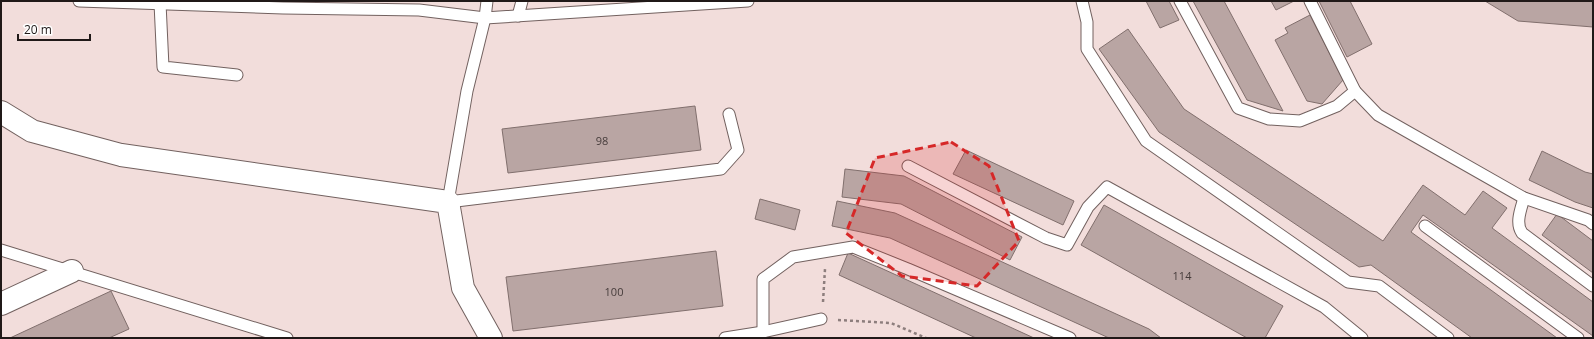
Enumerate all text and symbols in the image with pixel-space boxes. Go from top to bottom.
scale bar [18,16,90,42]
text: 20 m [24,21,52,38]
house number: 98 [596,133,608,148]
house number: 114 [1173,268,1192,283]
house number: 100 [605,284,623,299]

